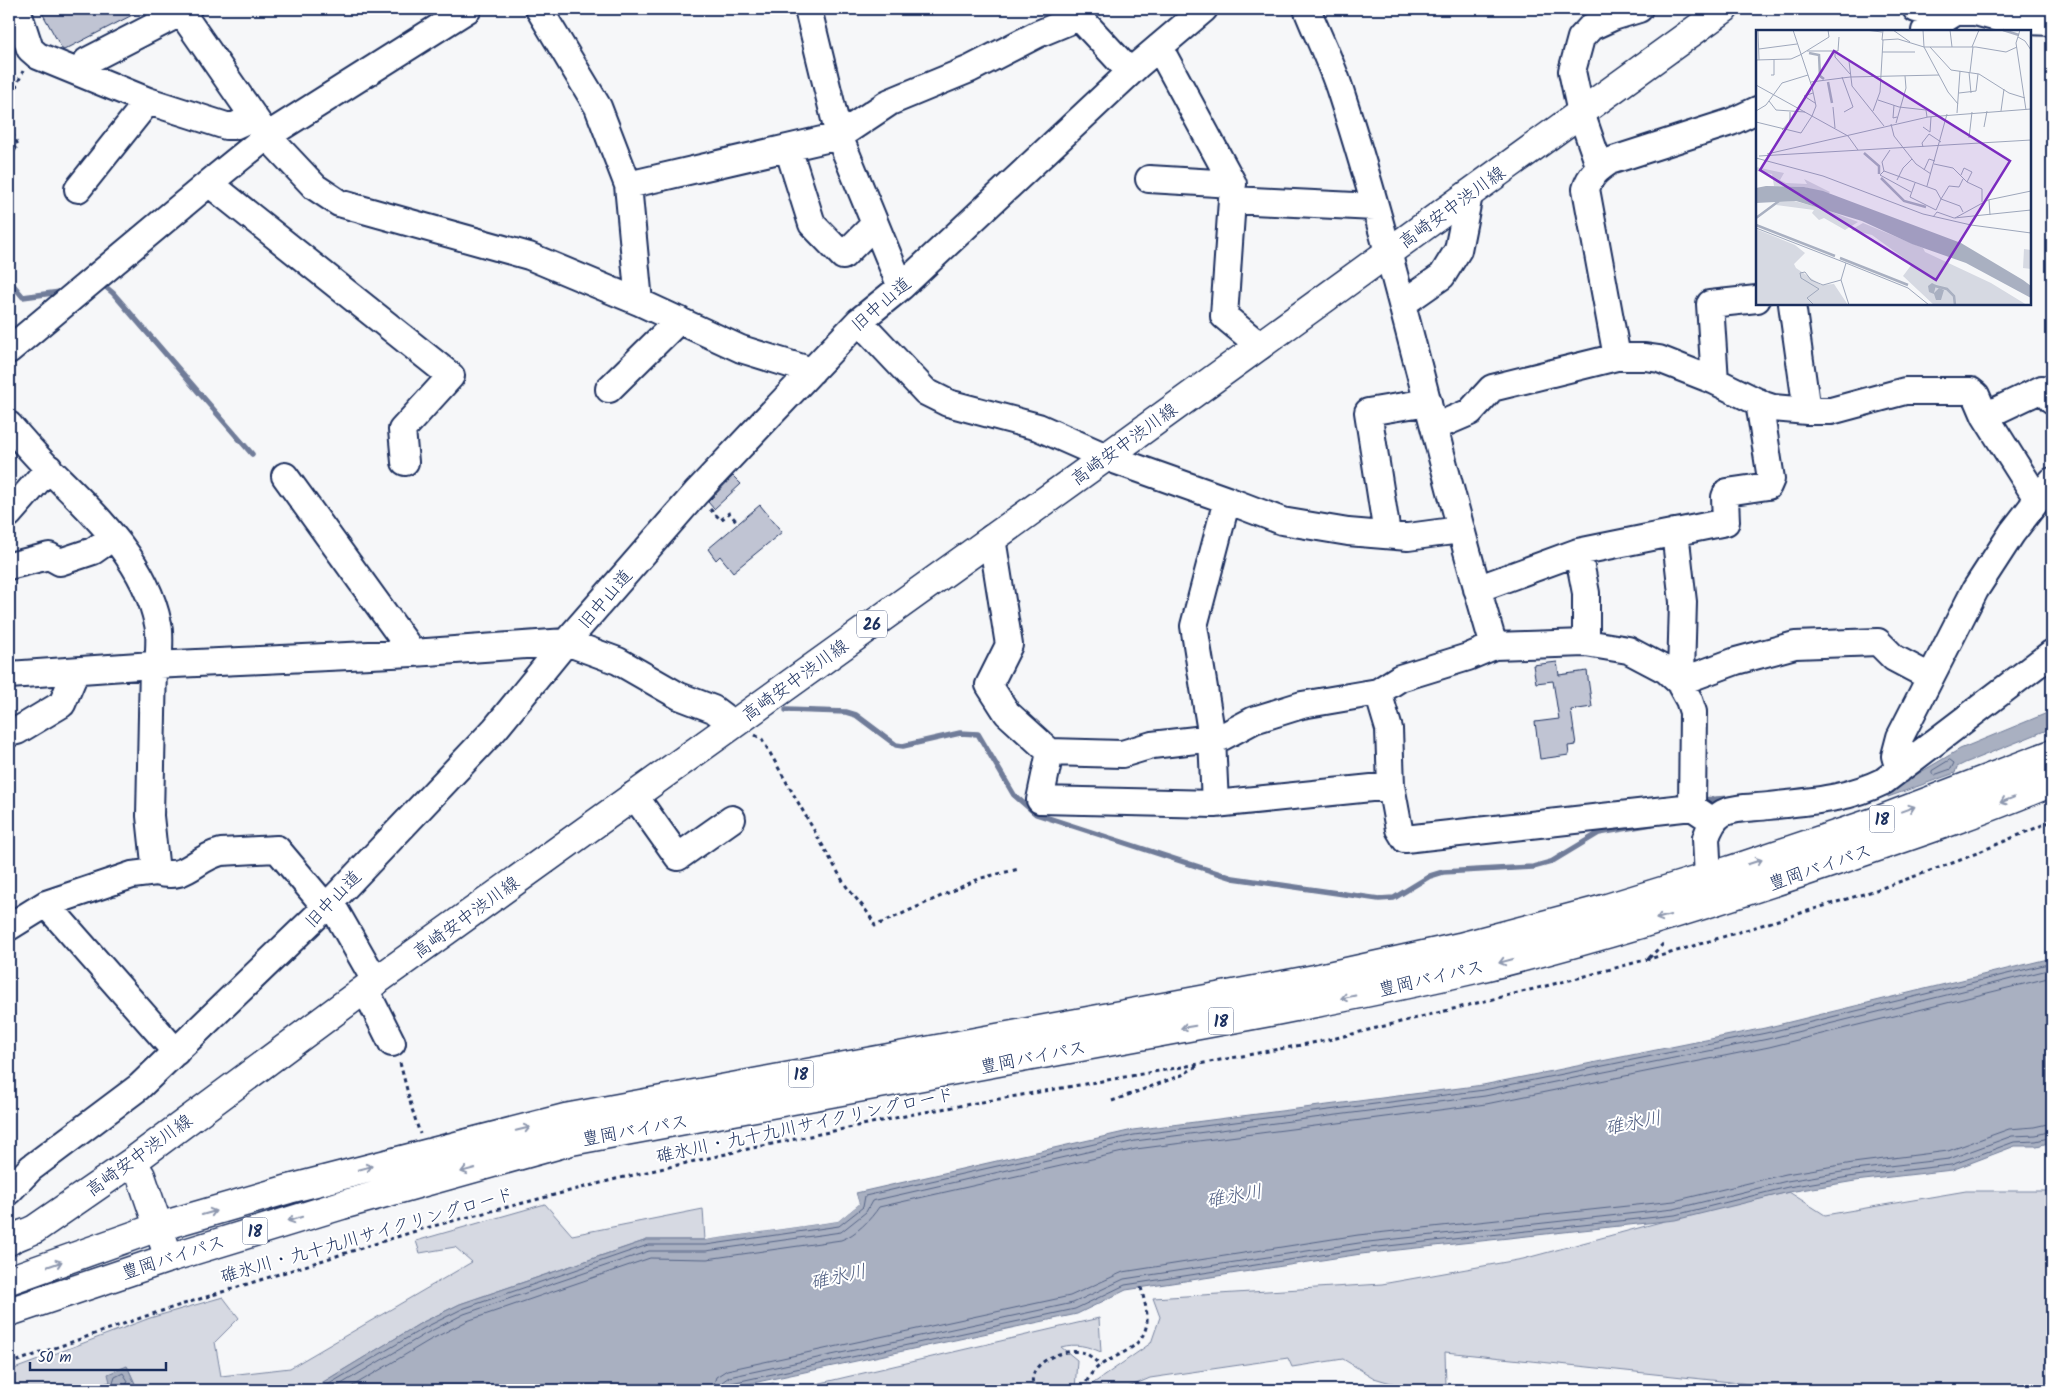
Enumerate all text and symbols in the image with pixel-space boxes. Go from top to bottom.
inset map [1756,30,2031,305]
street label: 高崎安中渋川線 [1393,159,1512,257]
street label: 旧中山道 [845,271,919,340]
street label: 高崎安中渋川線 [1065,396,1184,494]
street label: 旧中山道 [572,563,641,637]
road number: 26 [857,610,887,638]
street label: 高崎安中渋川線 [736,632,855,730]
one-way arrow [2000,796,2015,805]
one-way arrow [1900,804,1916,813]
road number: 18 [1870,806,1894,832]
street label: 豊岡バイパス [1765,837,1876,900]
one-way arrow [1746,857,1762,866]
street label: 旧中山道 [299,864,370,936]
street label: 高崎安中渋川線 [407,869,526,967]
one-way arrow [1655,913,1671,923]
street label: 豊岡バイパス [1376,953,1487,1006]
one-way arrow [1498,956,1514,966]
one-way arrow [1340,992,1356,1002]
road number: 18 [1208,1008,1234,1034]
one-way arrow [1180,1023,1196,1032]
street label: 豊岡バイパス [978,1034,1089,1083]
road number: 18 [788,1060,814,1088]
street label: 碓氷川・九十九川サイクリングロード [654,1081,957,1172]
water label: 碓氷川 [1603,1104,1664,1144]
street label: 高崎安中渋川線 [80,1107,199,1205]
street label: 豊岡バイパス [580,1108,691,1155]
one-way arrow [514,1124,530,1133]
one-way arrow [357,1163,373,1173]
one-way arrow [460,1165,476,1175]
water label: 碓氷川 [1204,1177,1265,1217]
street label: 碓氷川・九十九川サイクリングロード [217,1181,518,1292]
one-way arrow [201,1207,217,1217]
one-way arrow [288,1215,303,1224]
road number: 18 [242,1218,268,1244]
street label: 豊岡バイパス [118,1228,229,1289]
water label: 碓氷川 [807,1257,869,1299]
one-way arrow [46,1259,62,1268]
scale bar [30,1339,166,1371]
text: 50 m [38,1346,72,1370]

